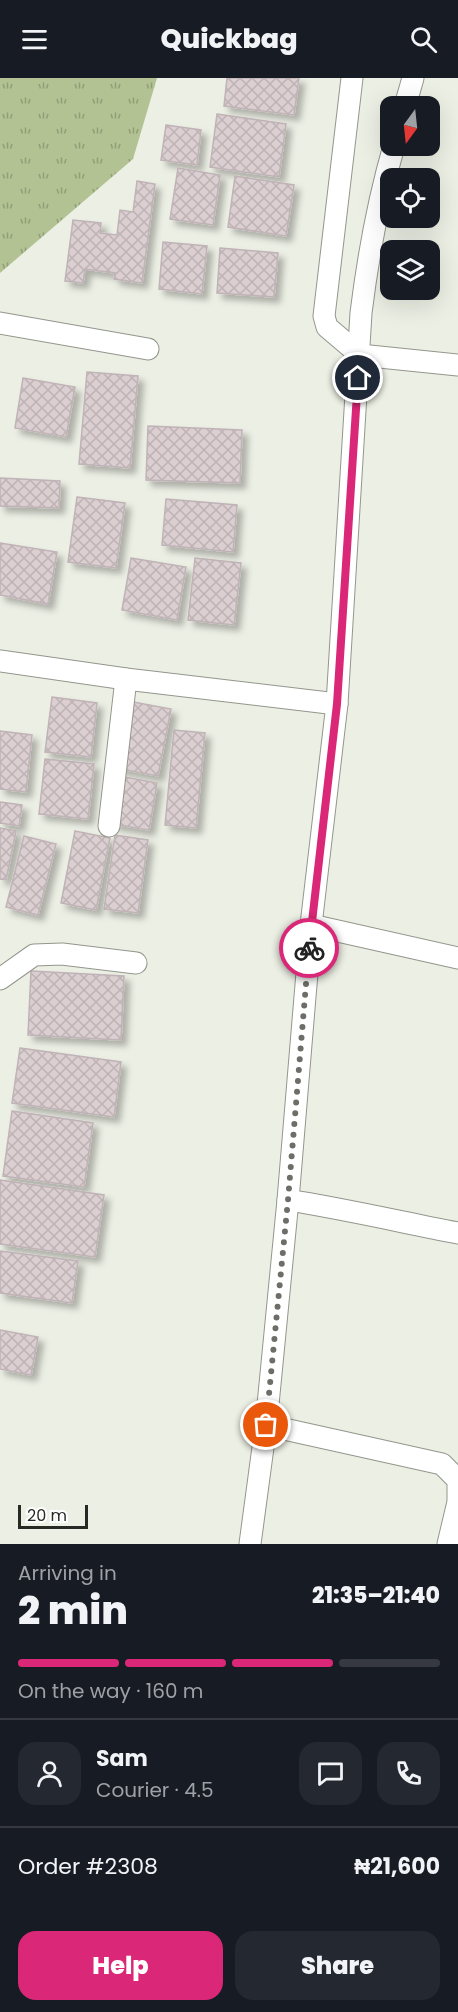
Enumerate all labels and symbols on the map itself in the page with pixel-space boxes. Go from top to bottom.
north arrow [380,96,440,156]
pin [332,352,383,403]
courier [279,918,339,978]
pin [240,1399,291,1450]
scale bar [18,1502,88,1530]

